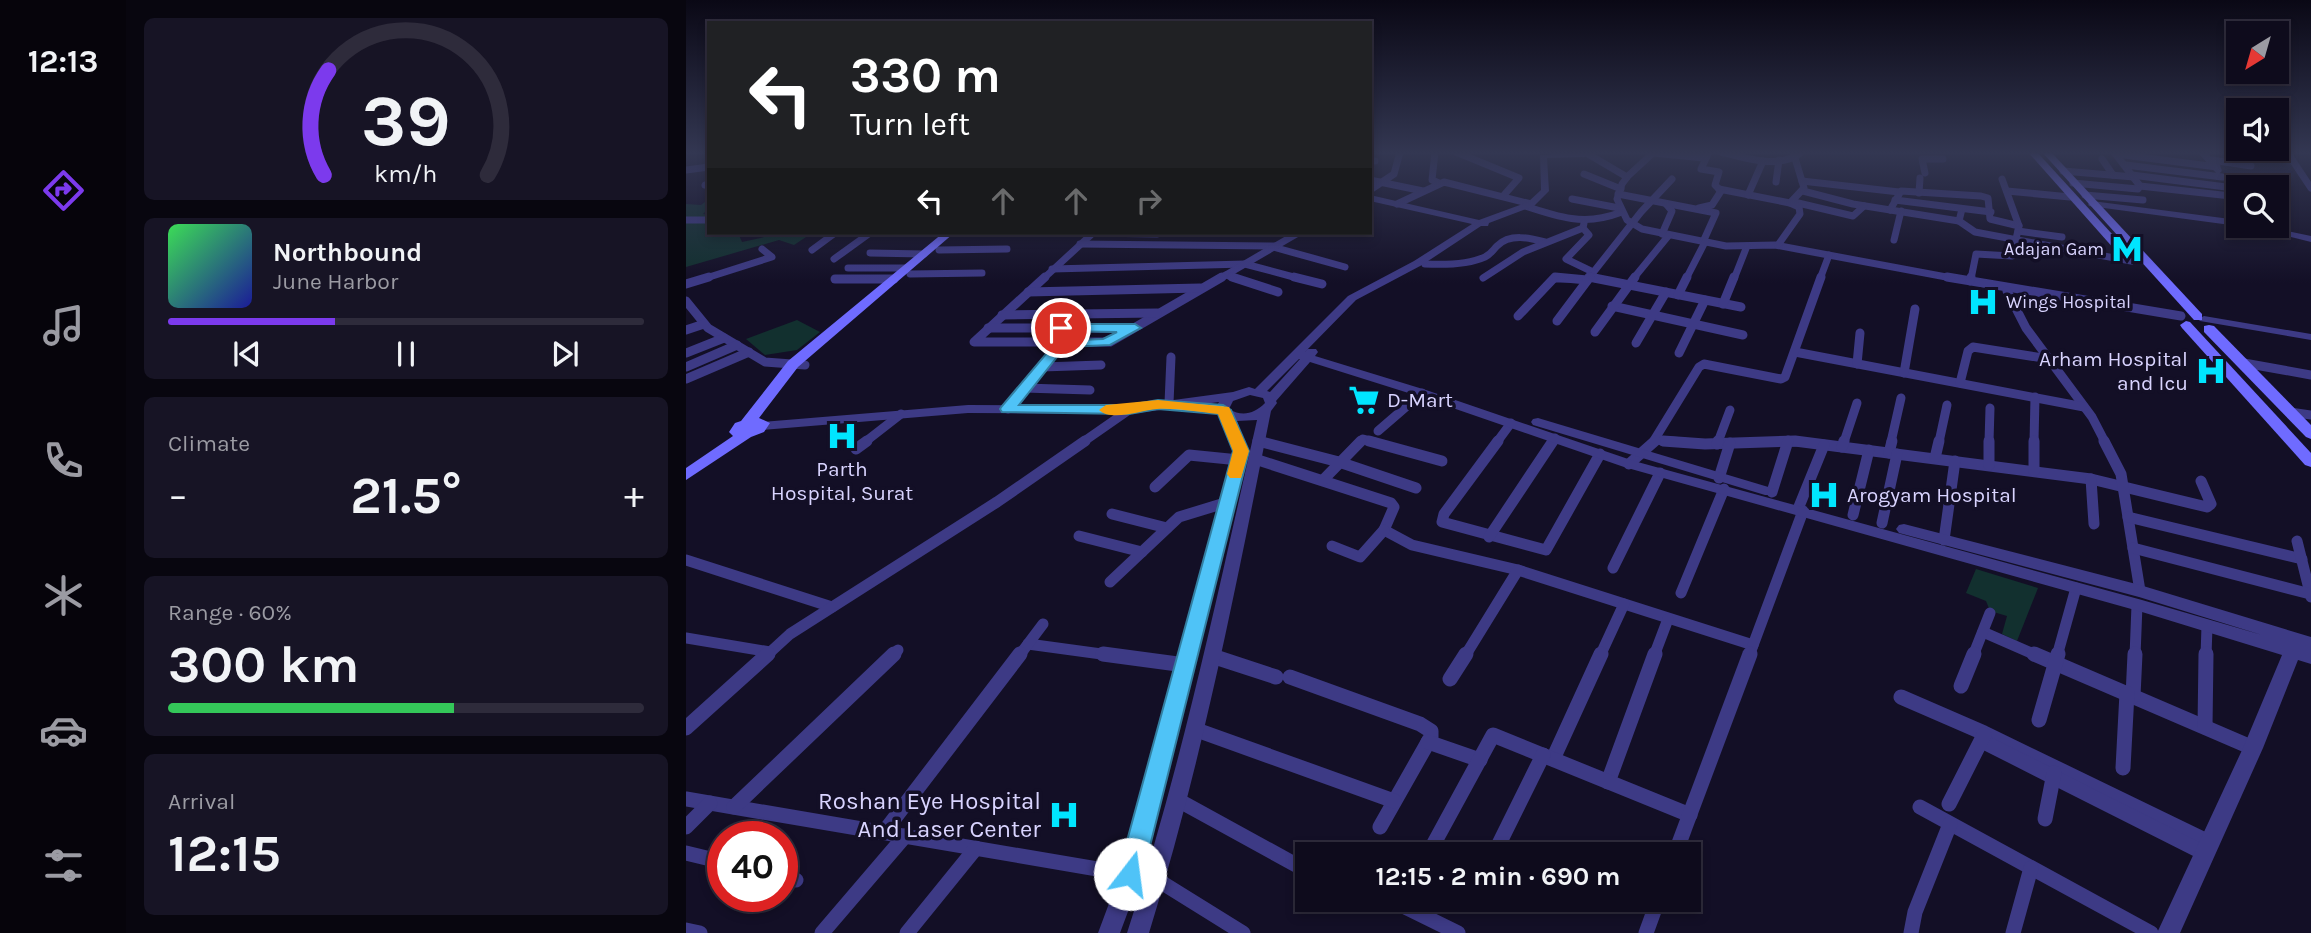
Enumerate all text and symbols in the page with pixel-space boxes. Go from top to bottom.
north arrow [2226,21,2289,84]
map controls [2226,21,2289,238]
text: 12:13 [28,43,98,80]
text: 330 m [850,47,1001,104]
icon: left [735,49,826,140]
text: 39 [361,78,451,163]
button: sound [2226,98,2289,161]
text: Turn left [850,106,970,143]
text: km/h [374,159,438,188]
icon: directions [39,166,88,215]
button: search [2226,175,2289,238]
icon: left [911,182,949,220]
icon: ahead [984,182,1022,220]
icon: ahead [1057,182,1095,220]
icon: right [1130,182,1168,220]
metro station icon: Adajan Gam [2110,232,2144,266]
text: Northbound [273,237,422,268]
place label: Adajan Gam [2004,238,2104,260]
text: June Harbor [273,268,398,295]
hospital icon: Wings Hospital [1966,285,2000,319]
place label: Wings Hospital [2006,291,2131,313]
pin [1031,298,1091,358]
icon: music [39,301,88,350]
icon: arrive [1042,309,1080,347]
icon: previous [228,335,266,373]
icon: pause [387,335,425,373]
icon: next [546,335,584,373]
place label: Arham Hospital and Icu [2039,347,2188,395]
hospital icon: Arham Hospital and Icu [2194,354,2228,388]
supermarket icon: D-Mart [1347,383,1381,417]
place label: D-Mart [1387,388,1453,412]
hospital icon: Parth Hospital, Surat [825,419,859,453]
text: Climate [168,430,250,457]
icon: phone [39,436,88,485]
place label: Parth Hospital, Surat [771,457,913,505]
text: 21.5° [350,465,462,526]
text: − [168,473,188,518]
text: + [624,473,644,518]
hospital icon: Arogyam Hospital [1807,478,1841,512]
place label: Arogyam Hospital [1847,483,2017,507]
icon: climate [39,571,88,620]
text: Range · 60% [168,599,292,626]
text: 300 km [168,634,359,695]
icon: car [39,706,88,755]
place label: Roshan Eye Hospital And Laser Center [818,787,1041,843]
text: Arrival [168,788,235,815]
hospital icon: Roshan Eye Hospital And Laser Center [1047,798,1081,832]
speed limit sign: 40 [707,821,798,912]
text: 12:15 [168,823,281,884]
position arrow [1093,837,1167,911]
icon: filters [39,841,88,890]
text: 12:15 · 2 min · 690 m [1376,861,1620,892]

